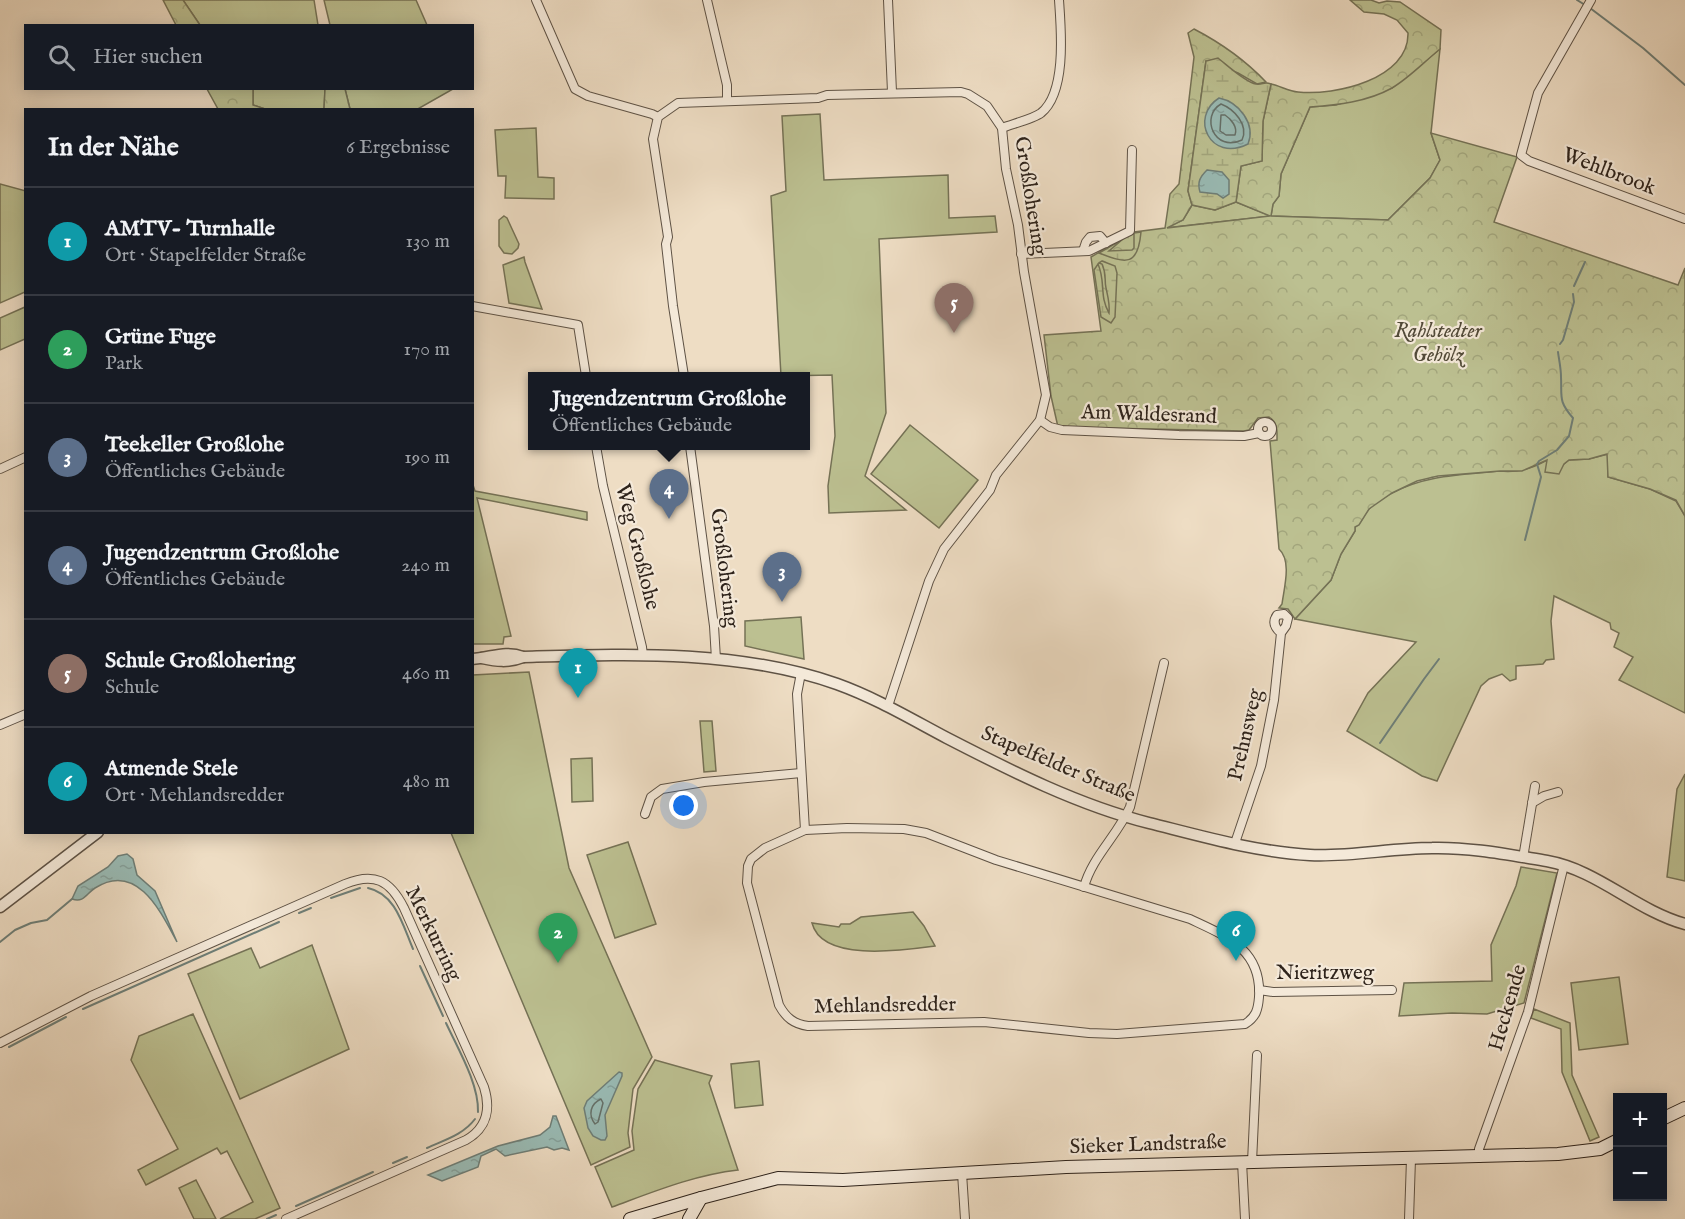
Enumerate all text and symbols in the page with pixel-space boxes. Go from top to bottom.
search box [24,24,474,90]
icon: search [45,41,78,74]
text: Hier suchen [93,43,203,71]
text: In der Nähe [48,131,179,164]
text: 6 Ergebnisse [346,135,450,160]
street label: Großlohering [1007,135,1053,258]
street label: Wehlbrook [1558,142,1660,202]
text: AMTV- Turnhalle [105,215,275,243]
text: 1 [64,229,71,254]
text: 130 m [405,229,450,254]
text: Ort · Stapelfelder Straße [105,243,306,268]
pin: 5 [934,284,974,333]
park label: Rahlstedter Gehölz [1394,318,1483,369]
text: Grüne Fuge [105,323,216,351]
text: 2 [63,337,72,362]
text: 170 m [404,337,450,362]
text: Park [105,351,143,376]
popup [528,372,810,450]
text: Jugendzentrum Großlohe [552,385,786,413]
street label: Am Waldesrand [1080,399,1218,431]
text: Öffentliches Gebäude [552,413,732,438]
text: Teekeller Großlohe [105,431,284,459]
text: 3 [64,445,71,470]
text: 190 m [404,445,450,470]
text: Öffentliches Gebäude [105,459,285,484]
pin: 4 [650,470,688,519]
street label: Weg Großlohe [608,481,666,613]
street label: Großlohering [703,507,745,630]
text: Jugendzentrum Großlohe [105,539,339,567]
pin: 3 [762,552,802,602]
text: 4 [63,553,72,578]
text: 240 m [401,553,450,578]
text: Öffentliches Gebäude [105,567,285,592]
text: Schule Großlohering [105,647,295,675]
pin: 1 [558,648,598,698]
text: 5 [64,661,71,686]
text: 460 m [402,661,450,686]
text: Schule [105,675,159,700]
street label: Prehnsweg [1222,686,1270,784]
street label: Stapelfelder Straße [977,720,1140,810]
text: Atmende Stele [105,755,238,783]
text: 6 [63,769,72,794]
text: 480 m [403,769,450,794]
text: Ort · Mehlandsredder [105,783,284,808]
your location [669,791,698,820]
street label: Merkurring [398,882,468,987]
pin: 6 [1216,912,1256,961]
pin: 2 [538,914,578,963]
street label: Nieritzweg [1276,960,1375,987]
street label: Heckende [1483,961,1533,1055]
street label: Mehlandsredder [814,991,957,1021]
map controls [1613,1093,1667,1201]
button: + [1613,1093,1667,1147]
street label: Sieker Landstraße [1069,1129,1227,1161]
button: − [1613,1147,1667,1201]

